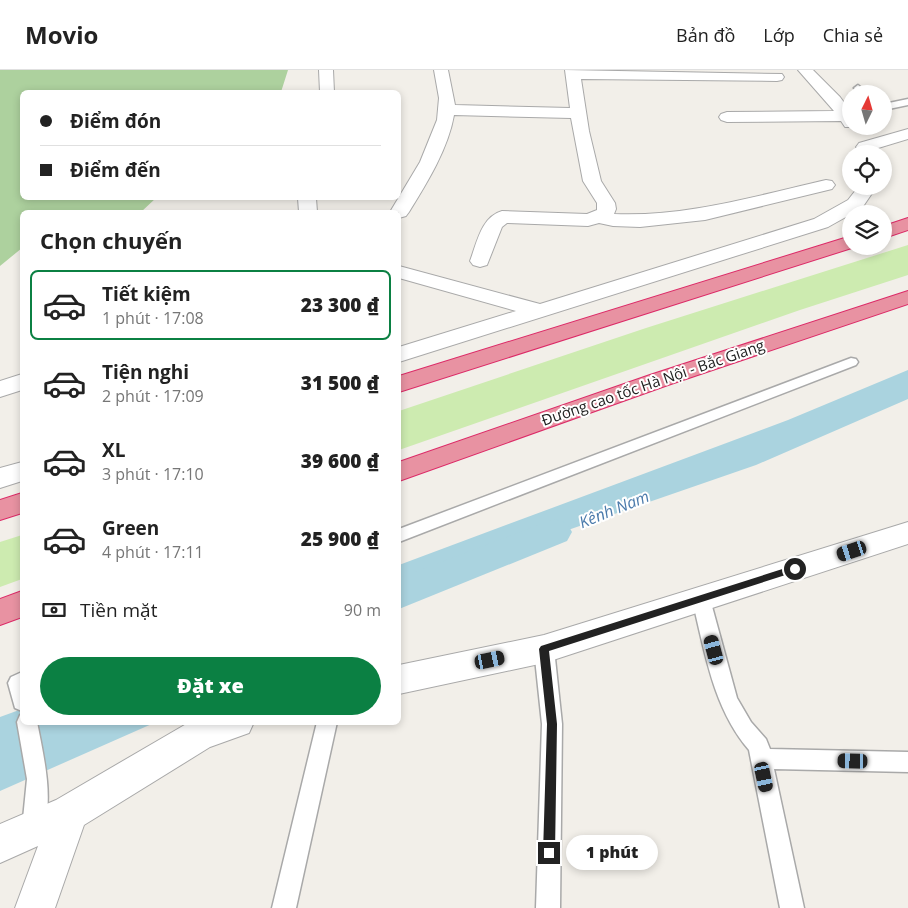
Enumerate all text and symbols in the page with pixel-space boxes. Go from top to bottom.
text: Movio [25,18,98,51]
text: Bản đồ [676,23,735,47]
text: Lớp [763,23,795,47]
text: Chia sẻ [823,23,883,47]
north arrow [842,85,892,135]
map controls [842,85,892,255]
text: Điểm đón [70,108,161,134]
button: locate [842,145,892,195]
text: Điểm đến [70,157,161,183]
button: layers [842,205,892,255]
text: Chọn chuyến [40,225,182,255]
text: Tiết kiệm [102,281,191,307]
icon: car [42,283,87,328]
text: 23 300 ₫ [301,292,379,318]
text: 1 phút · 17:08 [102,307,204,329]
street label: Đường cao tốc Hà Nội - Bắc Giang [539,334,767,430]
text: Tiện nghi [102,359,189,385]
icon: car [42,361,87,406]
text: 31 500 ₫ [301,370,379,396]
text: 2 phút · 17:09 [102,385,204,407]
text: XL [102,437,125,463]
icon: car [42,439,87,484]
text: 39 600 ₫ [301,448,379,474]
text: 3 phút · 17:10 [102,463,204,485]
water label: Kênh Nam [576,485,652,533]
text: Green [102,515,159,541]
icon: car [42,517,87,562]
text: 25 900 ₫ [301,526,379,552]
car [835,539,868,563]
text: 4 phút · 17:11 [102,541,204,563]
route start [784,558,806,580]
icon: cash [40,596,68,624]
text: Tiền mặt [80,597,157,623]
text: 90 m [344,599,381,621]
car [702,634,725,666]
car [473,650,506,670]
button: Đặt xe [40,657,381,715]
car [837,753,868,769]
car [753,761,774,793]
callout: 1 phút [566,836,659,870]
text: 1 phút [586,841,638,863]
route end [538,842,560,864]

